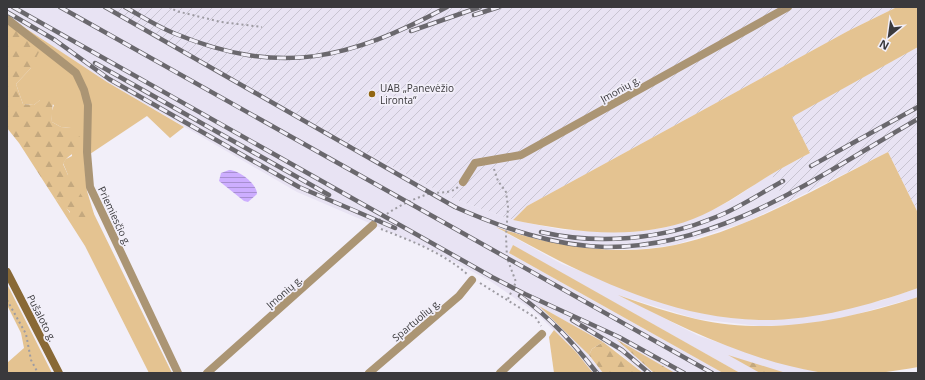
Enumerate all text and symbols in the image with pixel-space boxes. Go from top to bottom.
north arrow [869,16,909,56]
text: N [876,36,891,54]
street label: Įmonių g. [598,72,642,106]
place label: UAB „Panevėžio Lironta“ [380,81,454,107]
marker: UAB „Panevėžio Lironta“ [367,89,377,99]
street label: Priemiesčio g. [95,184,135,248]
street label: Įmonių g. [263,272,305,312]
street label: Pušaloto g. [24,292,60,344]
street label: Spartuolių g. [389,296,443,344]

